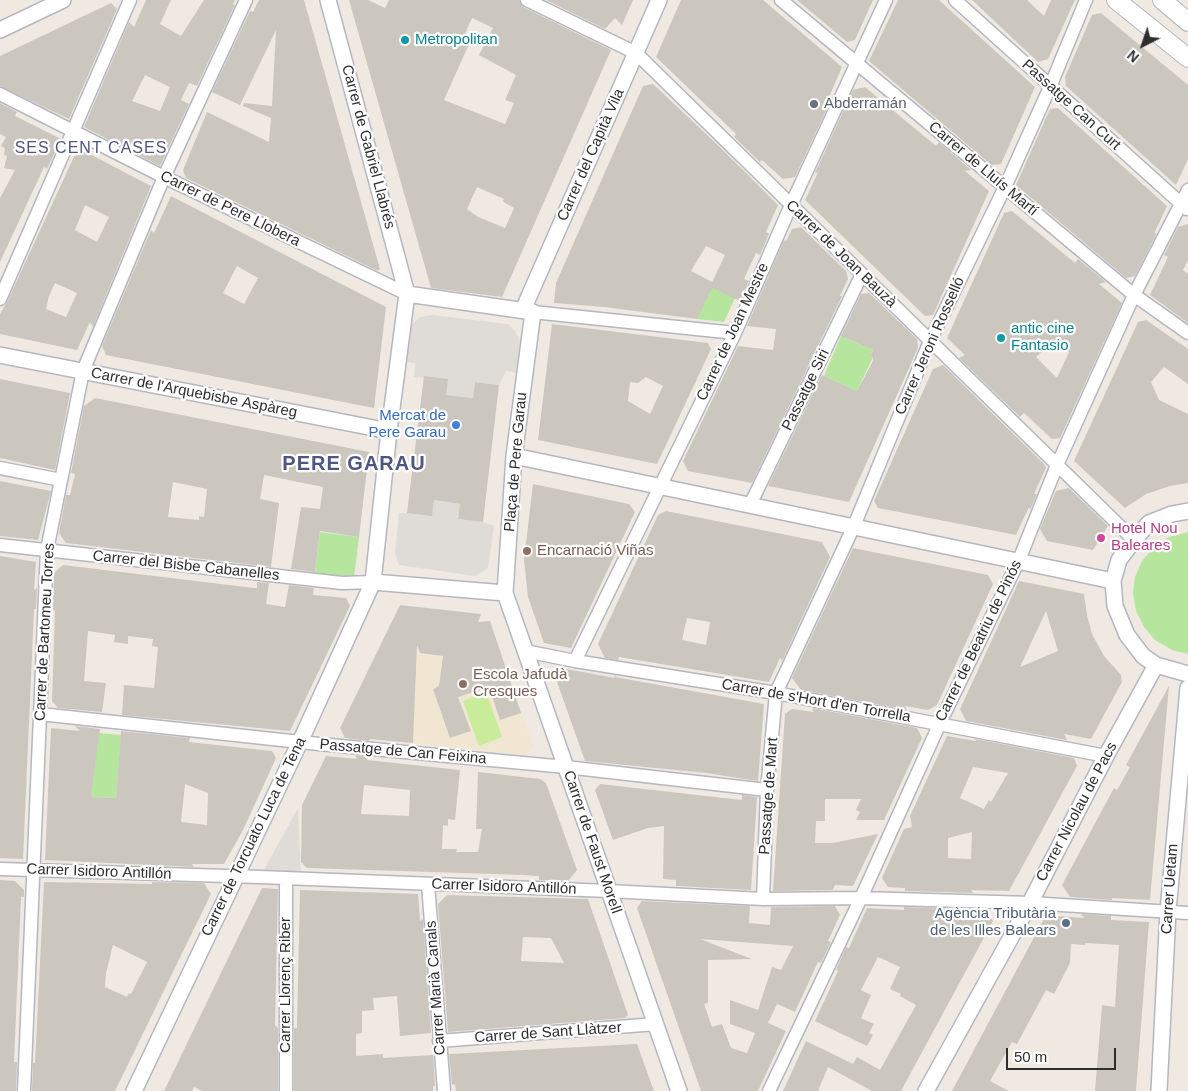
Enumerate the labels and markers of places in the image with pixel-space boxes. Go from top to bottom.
place label: Metropolitan [415,31,498,49]
marker: Metropolitan [399,34,411,46]
place label: Abderramán [824,95,907,113]
marker: Abderramán [808,98,820,110]
place label: antic cine Fantasio [1011,320,1074,355]
marker: antic cine Fantasio [995,332,1007,344]
place label: Mercat de Pere Garau [368,407,446,442]
marker: Mercat de Pere Garau [450,419,462,431]
place label: Hotel Nou Baleares [1111,520,1178,555]
marker: Hotel Nou Baleares [1095,532,1107,544]
place label: Encarnació Viñas [537,542,653,560]
marker: Encarnació Viñas [521,545,533,557]
place label: Escola Jafudà Cresques [473,666,567,701]
marker: Escola Jafudà Cresques [457,678,469,690]
place label: Agència Tributària de les Illes Balears [930,905,1056,940]
marker: Agència Tributària de les Illes Balears [1060,917,1072,929]

